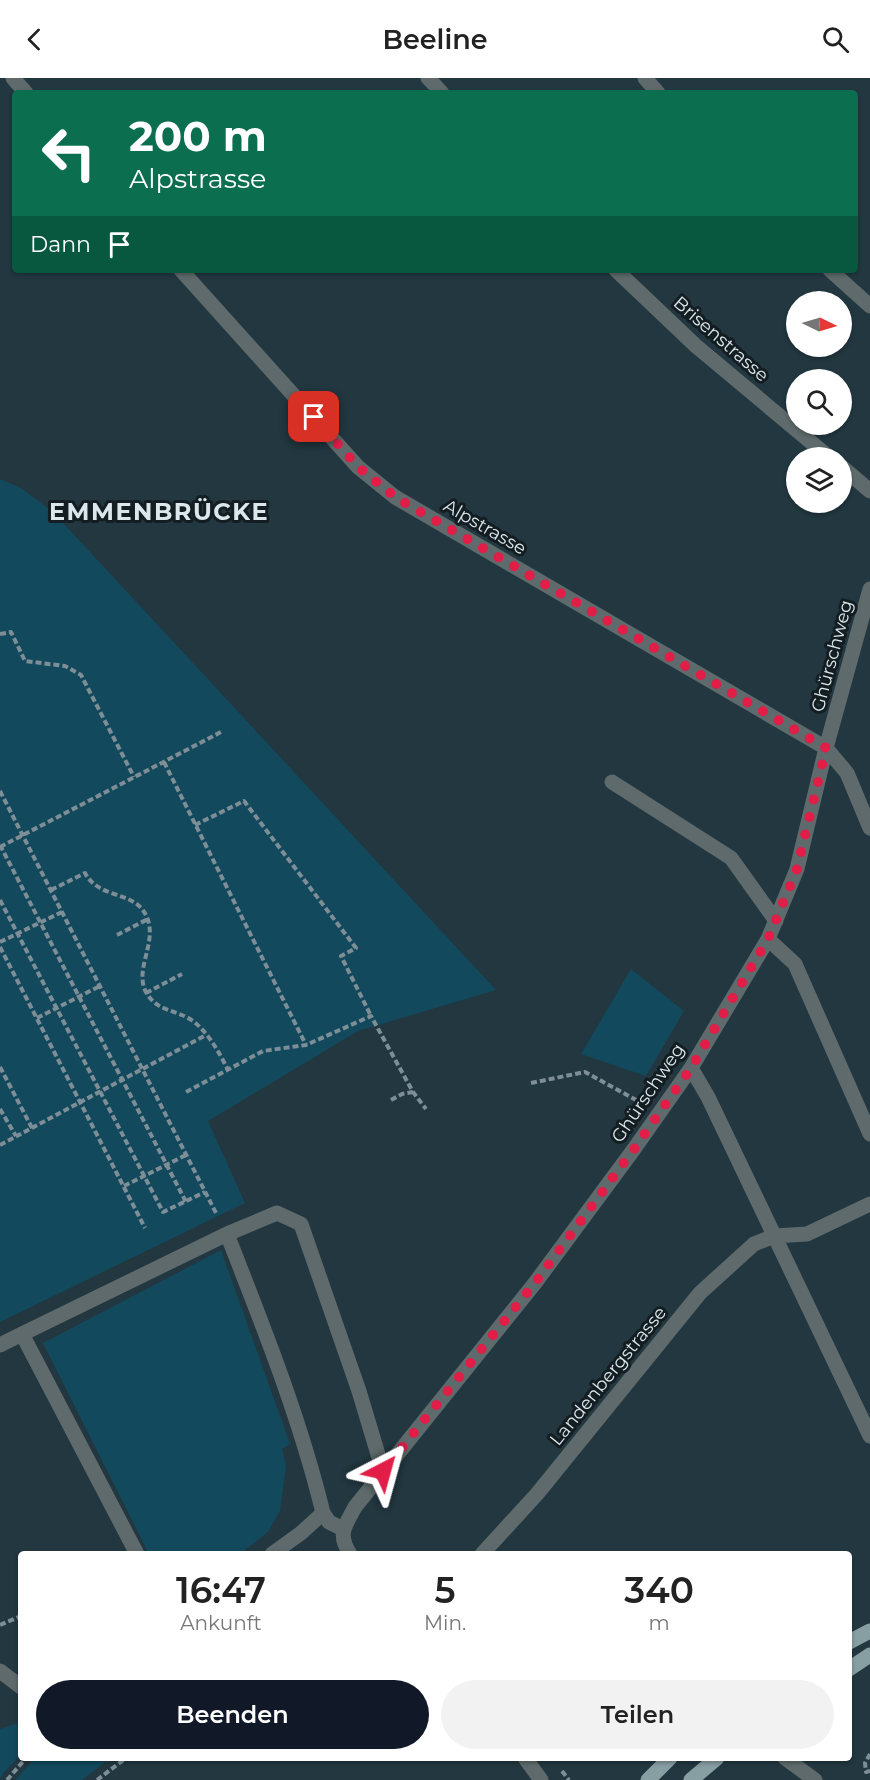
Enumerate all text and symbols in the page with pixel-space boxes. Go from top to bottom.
icon: back [18,23,51,56]
text: Beeline [382,23,488,56]
icon: search [819,23,852,56]
text: 200 m [129,110,267,162]
icon: left [30,114,108,192]
text: Alpstrasse [129,162,266,195]
icon: arrive [103,228,136,261]
text: Dann [30,231,91,258]
north arrow [786,291,852,357]
map controls [786,291,852,513]
street label: Brisenstrasse [669,292,773,386]
button: search [786,369,852,435]
pin [288,391,339,442]
icon: arrive [297,400,330,433]
button: layers [786,447,852,513]
street label: Alpstrasse [440,495,530,559]
district label: EMMENBRÜCKE [49,497,269,526]
street label: Ghürschweg [807,598,857,714]
street label: Ghürschweg [607,1039,689,1147]
street label: Landenbergstrasse [545,1302,671,1450]
position arrow [351,1439,415,1503]
text: 16:47 [176,1568,266,1612]
text: 5 [435,1568,456,1612]
text: 340 [624,1568,694,1612]
text: Ankunft [180,1611,262,1635]
text: Min. [424,1611,466,1635]
text: m [648,1611,670,1635]
button: Beenden [36,1680,429,1749]
button: Teilen [441,1680,834,1749]

